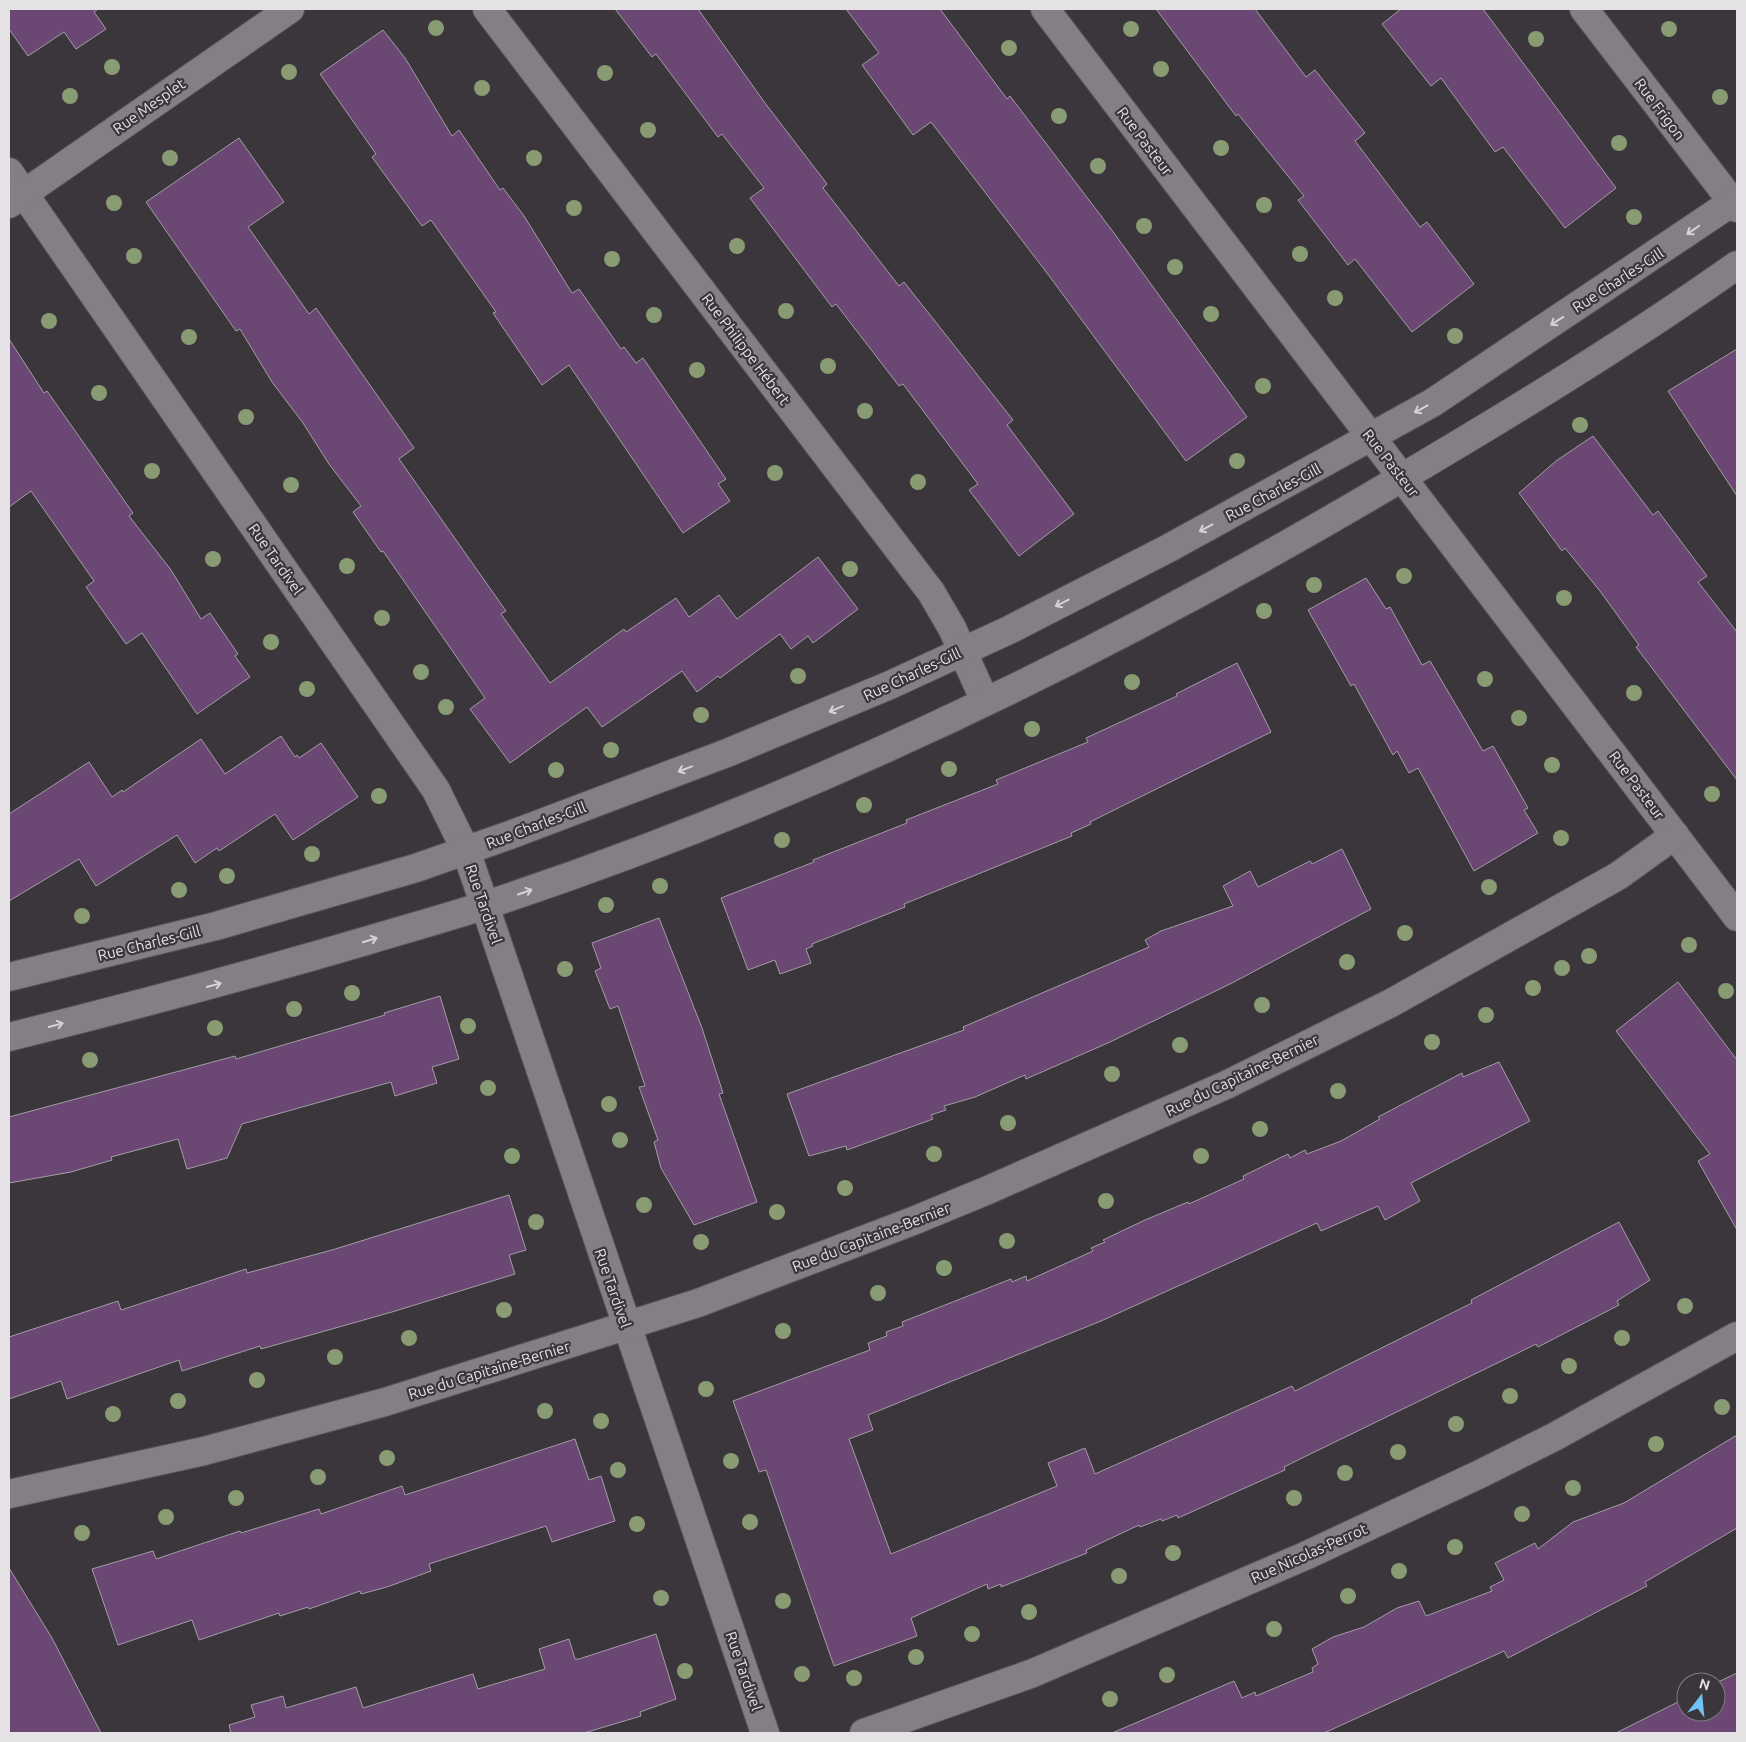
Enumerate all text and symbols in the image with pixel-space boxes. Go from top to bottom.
street label: Rue Mesplet [110,75,188,137]
street label: Rue Frigon [1631,75,1689,143]
street label: Rue Pasteur [1114,104,1176,179]
one-way arrow [1686,225,1700,235]
street label: Rue Charles-Gill [1569,244,1667,316]
street label: Rue Philippe Hébert [699,290,793,408]
one-way arrow [1551,316,1565,326]
one-way arrow [1414,404,1429,414]
street label: Rue Pasteur [1359,426,1423,500]
street label: Rue Charles-Gill [1223,460,1324,524]
street label: Rue Tardivel [245,520,307,598]
one-way arrow [1199,523,1214,533]
one-way arrow [1055,599,1070,608]
street label: Rue Charles-Gill [861,644,963,704]
one-way arrow [829,704,844,714]
street label: Rue Pasteur [1606,748,1668,823]
one-way arrow [678,765,693,774]
street label: Rue Charles-Gill [484,798,588,852]
street label: Rue Tardivel [463,862,506,946]
one-way arrow [517,887,532,896]
street label: Rue Charles-Gill [96,922,202,964]
one-way arrow [361,934,377,944]
one-way arrow [205,980,221,989]
one-way arrow [48,1020,64,1029]
street label: Rue du Capitaine-Bernier [1163,1030,1321,1119]
street label: Rue du Capitaine-Bernier [790,1199,953,1275]
street label: Rue Tardivel [592,1246,635,1330]
street label: Rue du Capitaine-Bernier [406,1337,572,1403]
street label: Rue Nicolas-Perrot [1248,1520,1370,1586]
street label: Rue Tardivel [723,1629,766,1713]
north arrow [1676,1672,1726,1722]
text: N [1697,1675,1712,1694]

